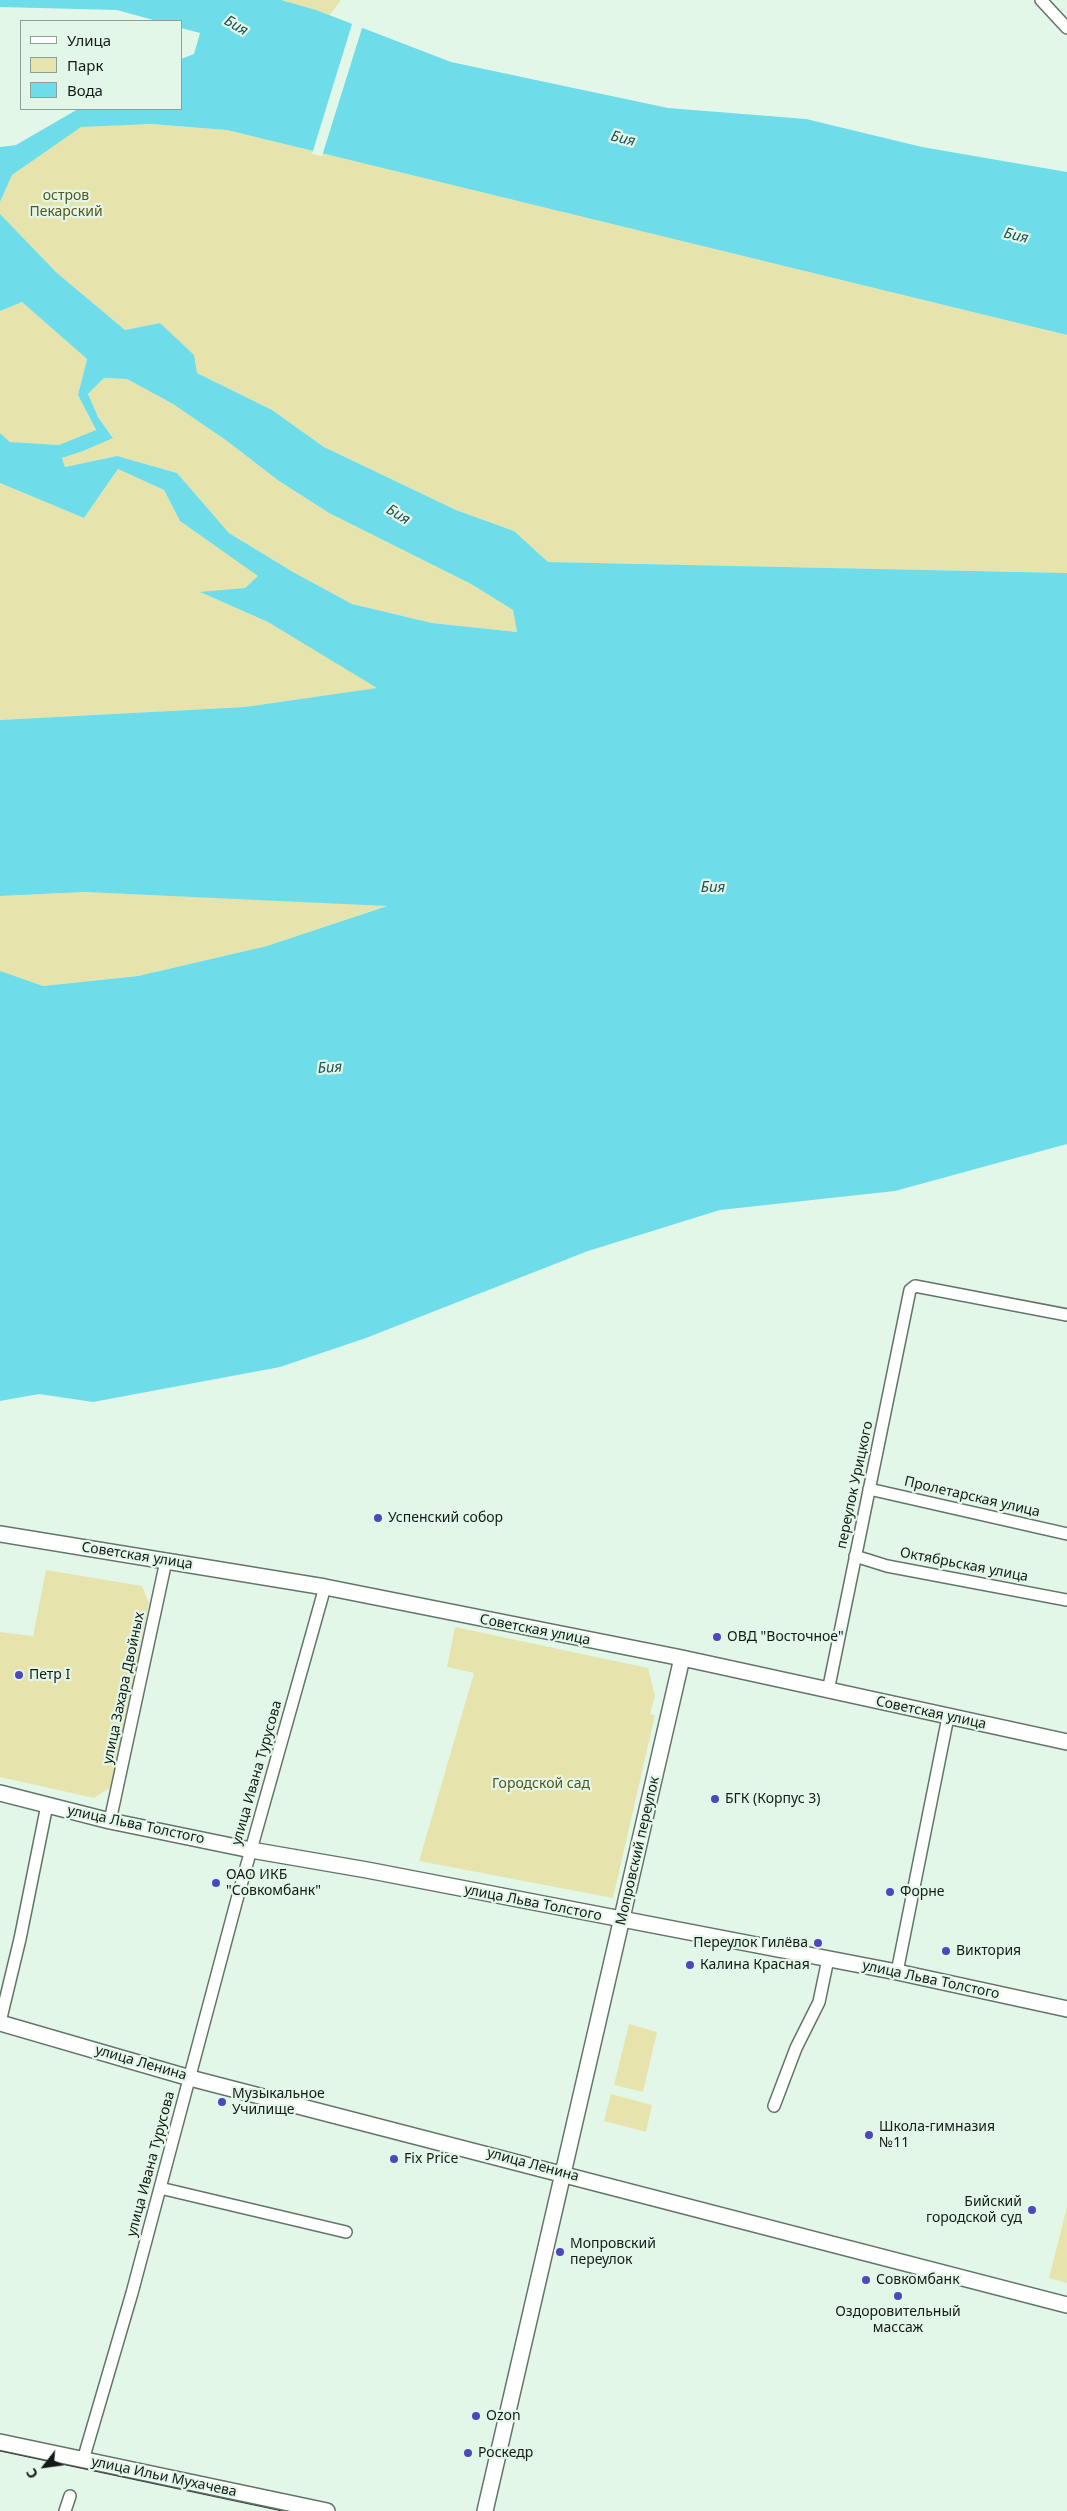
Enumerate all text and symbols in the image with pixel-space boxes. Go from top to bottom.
water label: Бия [221,12,251,40]
legend [20,20,182,110]
text: Улица [67,30,111,50]
text: Парк [67,55,103,75]
text: Вода [67,80,103,100]
water label: Бия [609,127,637,151]
park label: остров Пекарский [29,188,103,220]
water label: Бия [1002,224,1030,248]
water label: Бия [383,501,413,529]
water label: Бия [701,879,725,897]
water label: Бия [317,1058,343,1078]
street label: переулок Урицкого [833,1420,877,1550]
street label: Пролетарская улица [902,1473,1042,1521]
place label: Успенский собор [388,1510,503,1526]
marker: Успенский собор [372,1512,384,1524]
street label: Советская улица [80,1539,194,1573]
street label: Октябрьская улица [898,1544,1030,1586]
street label: улица Захара Двойных [100,1610,148,1766]
street label: Советская улица [478,1611,592,1649]
place label: ОВД "Восточное" [727,1629,844,1645]
marker: ОВД "Восточное" [711,1631,723,1643]
place label: Петр I [29,1667,70,1683]
marker: Петр I [13,1669,25,1681]
street label: Советская улица [874,1693,988,1733]
street label: улица Ивана Турусова [228,1699,286,1847]
street label: Мопровский переулок [613,1775,663,1927]
park label: Городской сад [492,1776,590,1792]
place label: БГК (Корпус 3) [725,1791,821,1807]
marker: БГК (Корпус 3) [709,1793,721,1805]
street label: улица Льва Толстого [66,1802,206,1848]
place label: ОАО ИКБ "Совкомбанк" [226,1867,321,1900]
marker: ОАО ИКБ "Совкомбанк" [210,1877,222,1889]
street label: улица Льва Толстого [463,1881,603,1925]
place label: Форне [900,1884,945,1900]
marker: Форне [884,1886,896,1898]
place label: Переулок Гилёва [693,1935,808,1951]
marker: Переулок Гилёва [812,1937,824,1949]
place label: Виктория [956,1943,1021,1959]
marker: Виктория [940,1945,952,1957]
place label: Калина Красная [700,1957,810,1973]
street label: улица Льва Толстого [861,1957,1001,2003]
marker: Калина Красная [684,1959,696,1971]
street label: улица Ленина [93,2042,189,2084]
place label: Музыкальное Училище [232,2086,325,2118]
street label: улица Ивана Турусова [124,2089,178,2239]
marker: Музыкальное Училище [216,2096,228,2108]
place label: Школа-гимназия №11 [879,2119,995,2152]
marker: Школа-гимназия №11 [863,2129,875,2141]
street label: улица Ленина [485,2145,581,2185]
place label: Fix Price [404,2151,458,2167]
marker: Fix Price [388,2153,400,2165]
place label: Бийский городской суд [926,2194,1022,2226]
marker: Бийский городской суд [1026,2204,1038,2216]
place label: Мопровский переулок [570,2236,656,2268]
marker: Мопровский переулок [554,2246,566,2258]
place label: Совкомбанк [876,2272,960,2288]
marker: Совкомбанк [860,2274,872,2286]
marker: Оздоровительный массаж [892,2290,904,2302]
place label: Оздоровительный массаж [835,2304,961,2336]
place label: Ozon [486,2408,521,2424]
marker: Ozon [470,2410,482,2422]
north arrow [20,2441,70,2491]
place label: Роскедр [478,2445,533,2461]
marker: Роскедр [462,2447,474,2459]
street label: улица Ильи Мухачева [90,2453,238,2501]
text: С [21,2465,42,2482]

